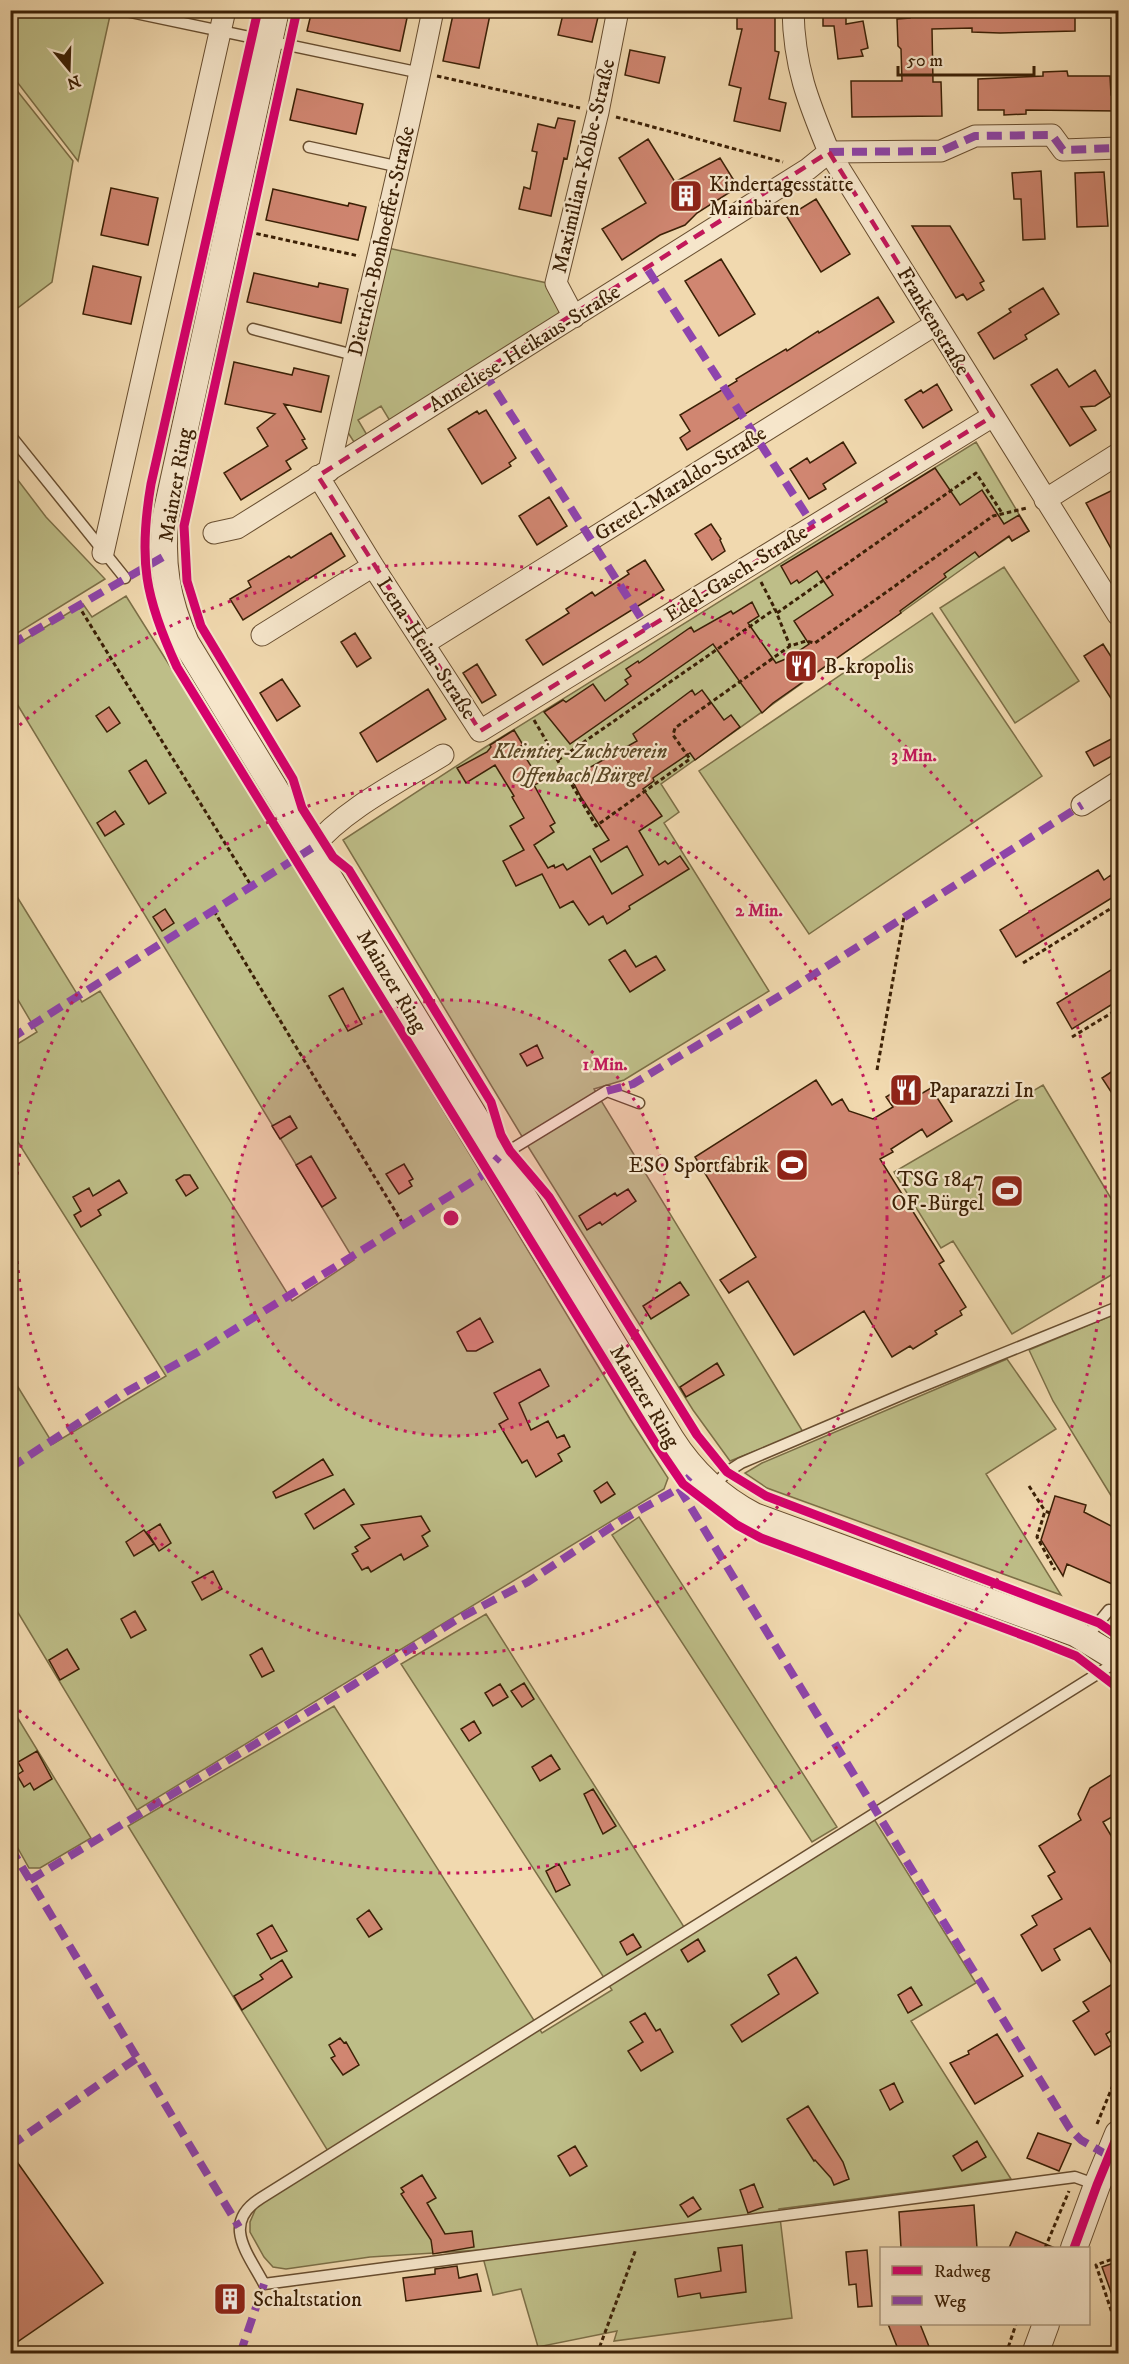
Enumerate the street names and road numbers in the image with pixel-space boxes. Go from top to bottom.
street label: Maximilian-Kolbe-Straße [547,56,621,276]
street label: Dietrich-Bonhoeffer-Straße [343,123,421,359]
street label: Frankenstraße [891,263,976,380]
street label: Anneliese-Heikaus-Straße [424,279,625,418]
street label: Gretel-Maraldo-Straße [590,420,771,547]
street label: Mainzer Ring [153,425,199,544]
street label: Edel-Gasch-Straße [660,519,813,628]
street label: Lena-Heim-Straße [371,573,482,725]
street label: Mainzer Ring [350,925,432,1038]
street label: Mainzer Ring [603,1340,685,1453]

